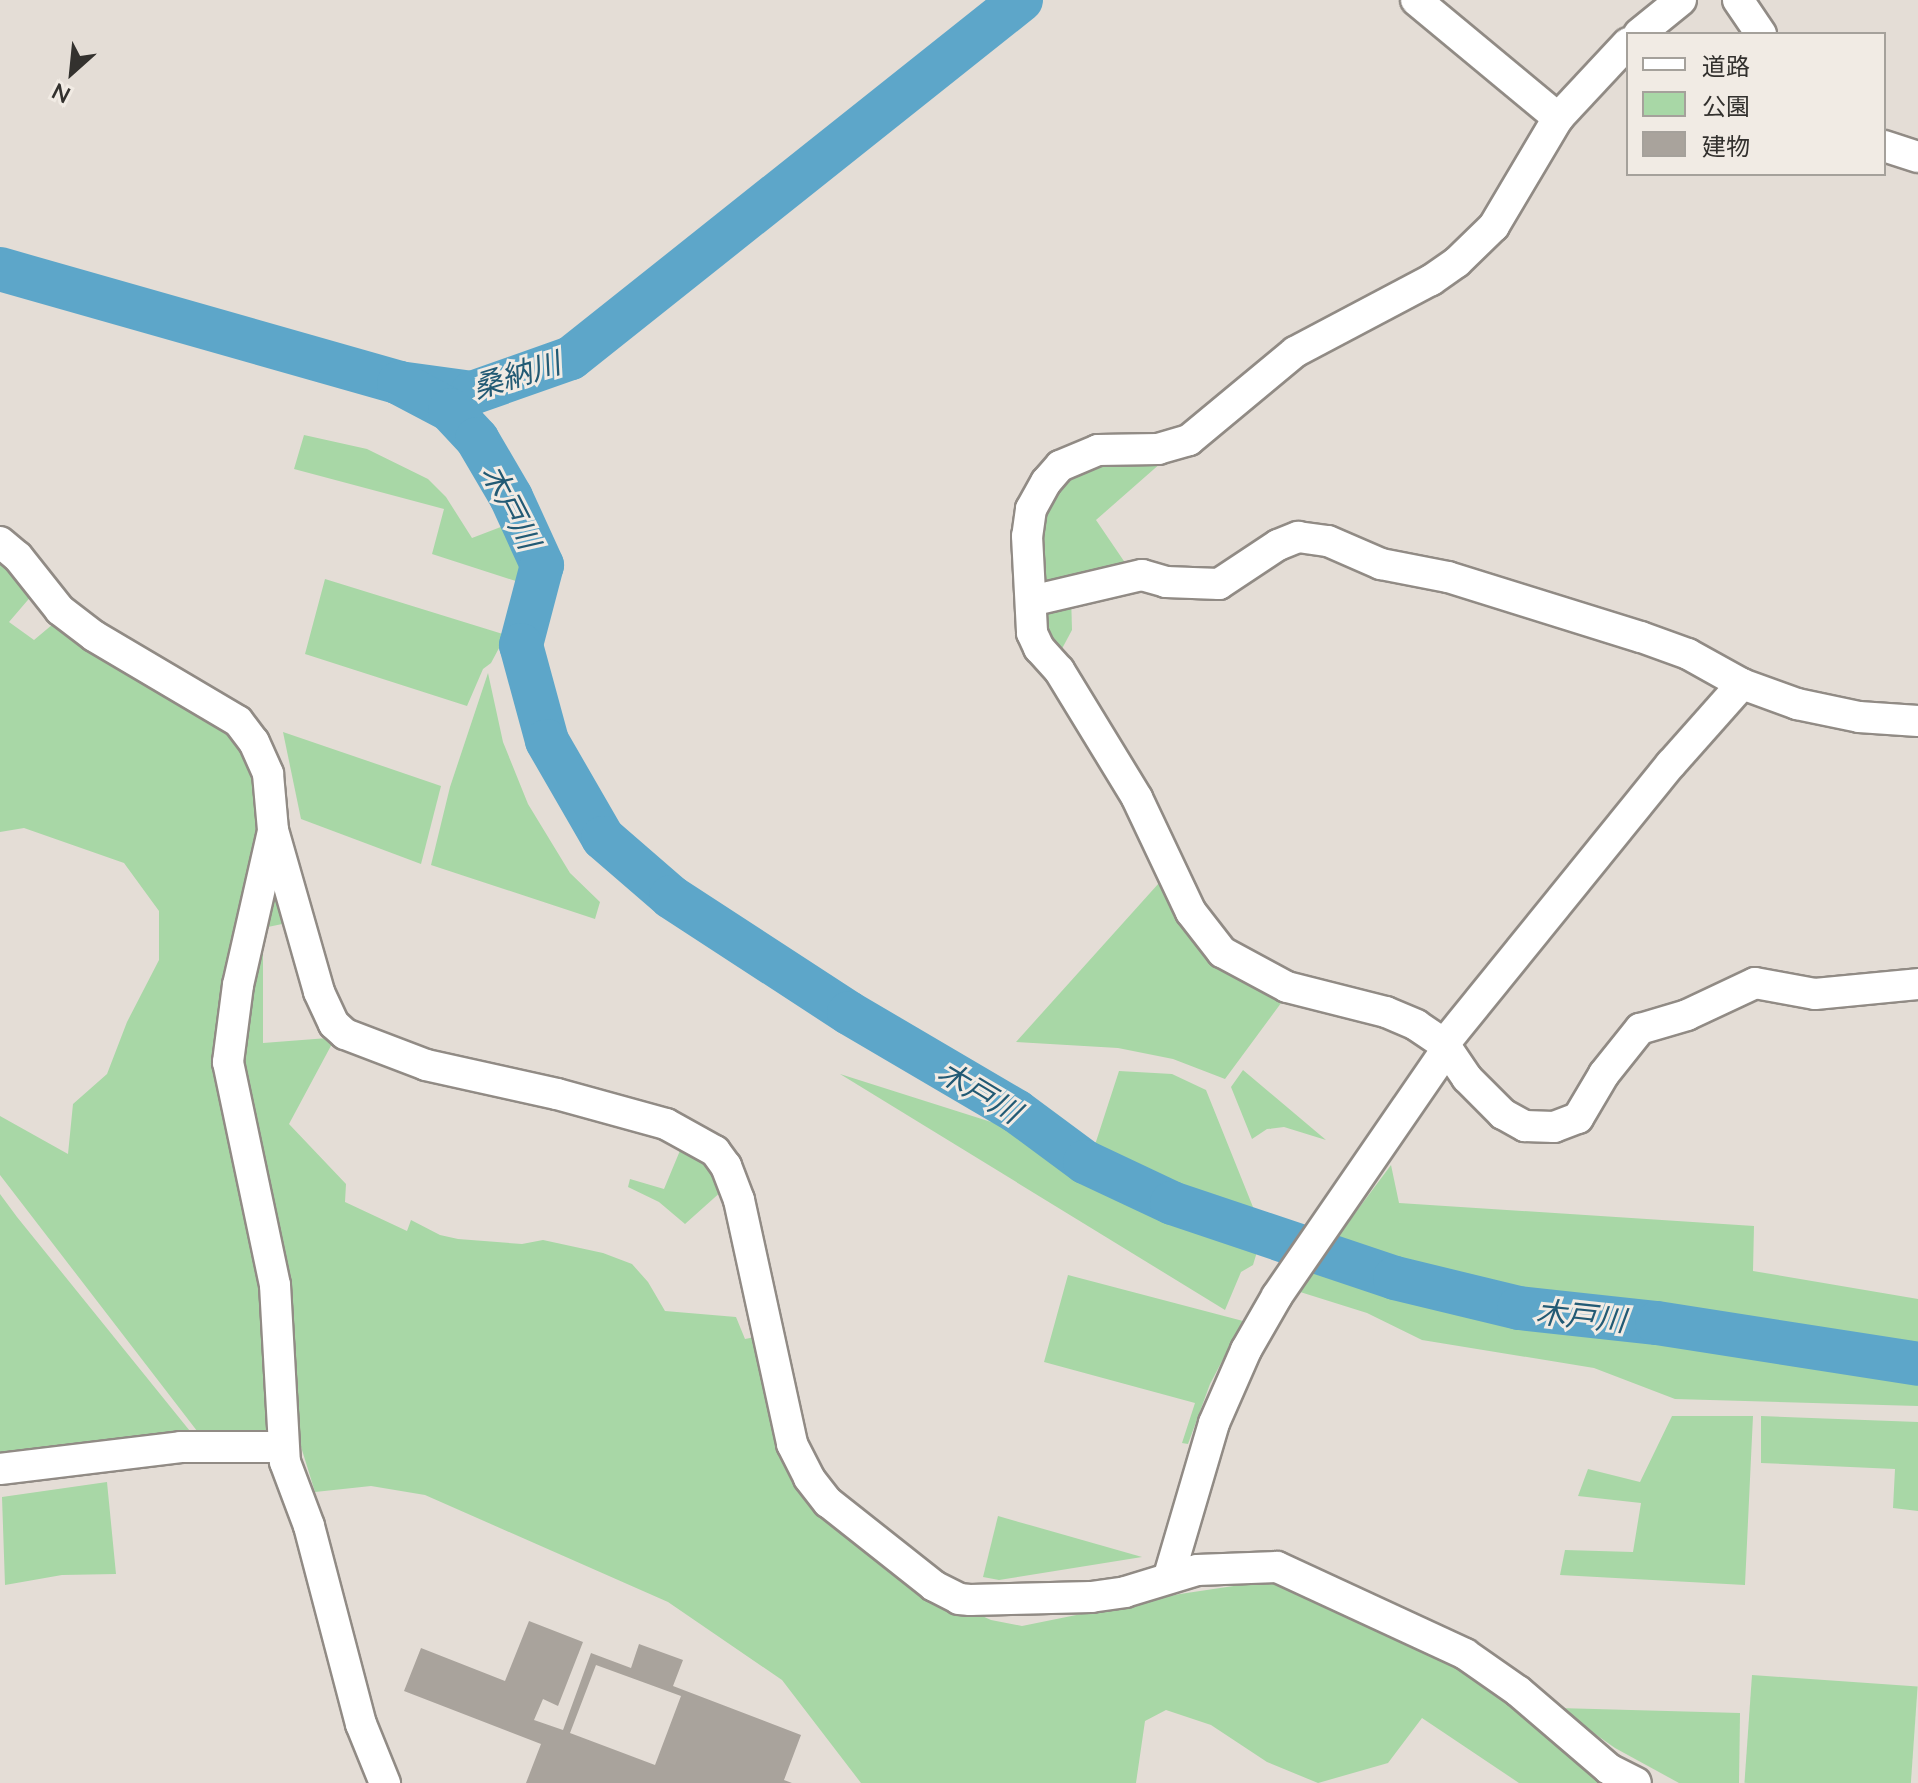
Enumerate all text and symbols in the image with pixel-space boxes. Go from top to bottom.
north arrow [32,32,112,112]
legend [1626,32,1886,176]
text: 道路 [1702,51,1750,80]
text: N [47,78,75,110]
text: 公園 [1702,91,1750,120]
text: 建物 [1702,131,1750,160]
water label: 桑納川 [468,344,564,404]
water label: 木戸川 [476,458,548,554]
water label: 木戸川 [932,1052,1028,1130]
water label: 木戸川 [1534,1292,1628,1338]

